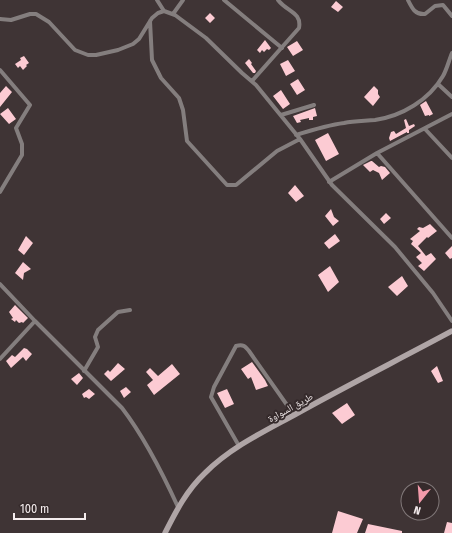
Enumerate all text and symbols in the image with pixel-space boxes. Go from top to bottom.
street label: طريق السواوة [266,390,316,425]
north arrow [400,481,440,521]
scale bar [14,495,85,521]
text: 100 m [20,502,49,516]
text: N [412,503,422,517]

